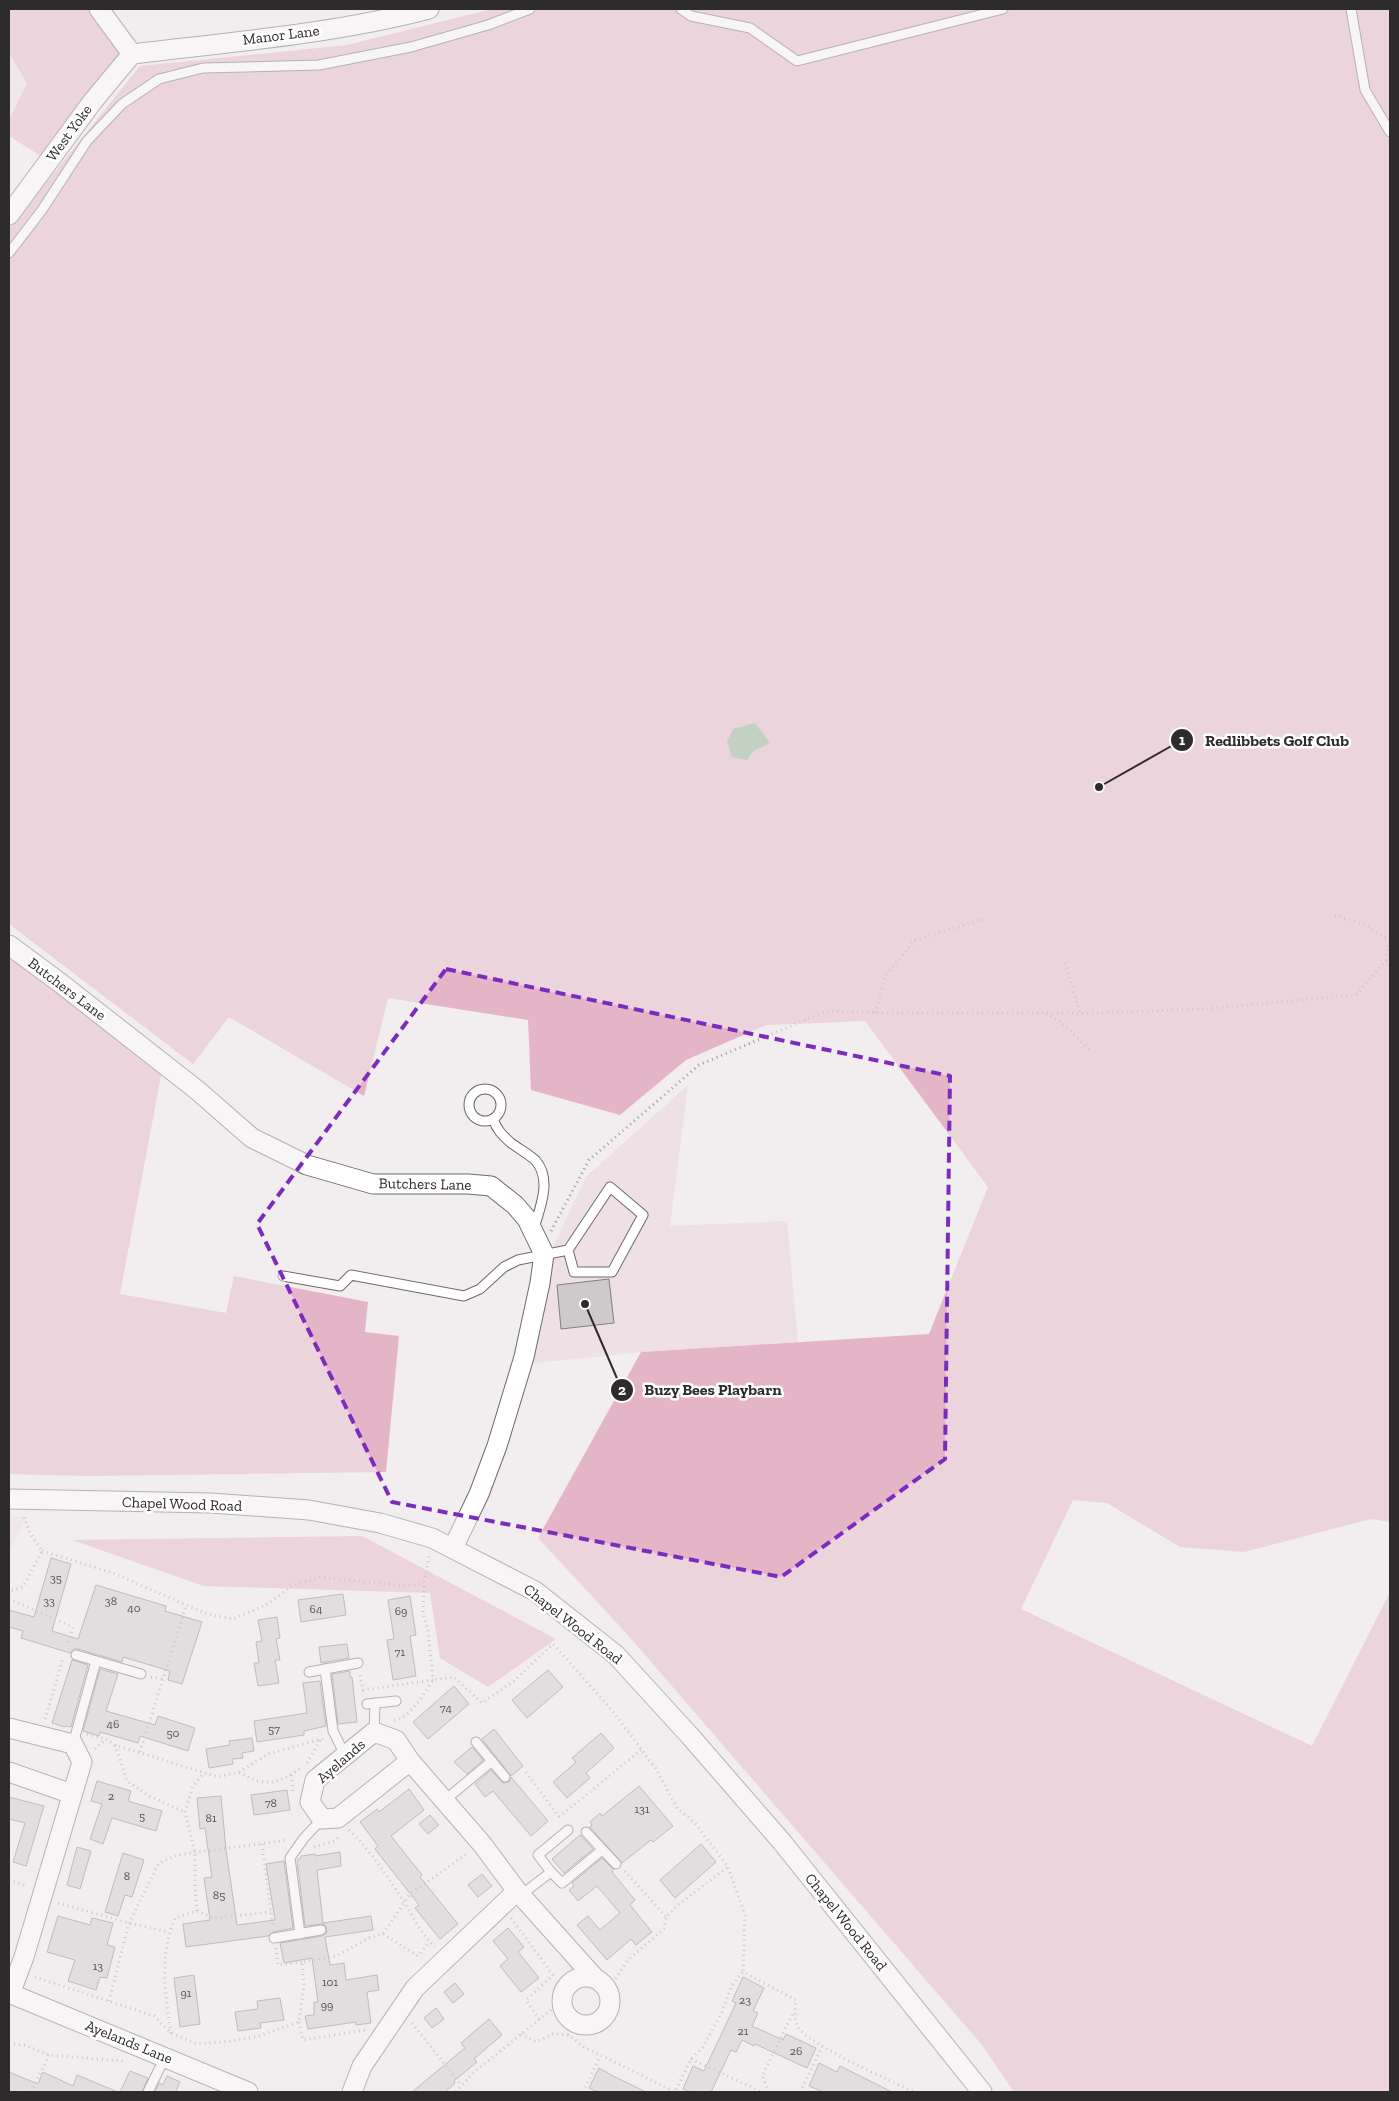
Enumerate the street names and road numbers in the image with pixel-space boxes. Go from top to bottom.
street label: Manor Lane [242,21,320,49]
street label: West Yoke [42,101,96,165]
street label: Butchers Lane [25,954,109,1024]
street label: Butchers Lane [378,1174,472,1194]
street label: Chapel Wood Road [122,1493,243,1515]
street label: Chapel Wood Road [520,1580,626,1669]
street label: Ayelands [313,1735,369,1787]
street label: Chapel Wood Road [801,1870,891,1975]
street label: Ayelands Lane [83,2016,175,2068]

